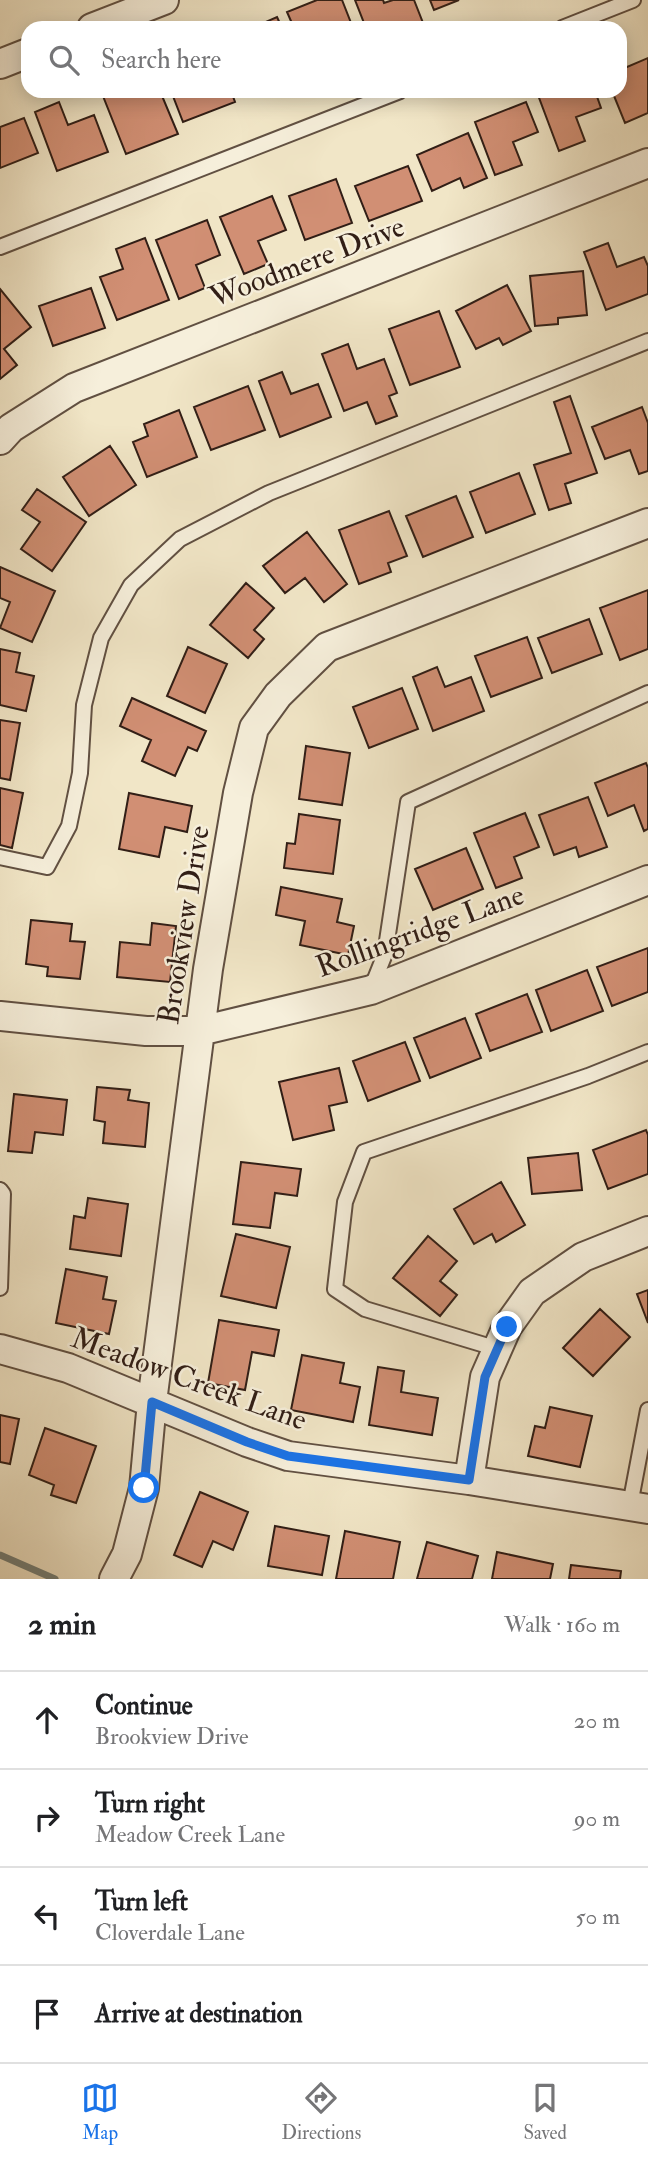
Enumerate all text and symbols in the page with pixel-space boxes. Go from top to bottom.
search box [21,21,627,98]
icon: search [45,41,83,79]
text: Search here [101,44,221,76]
street label: Woodmere Drive [203,208,410,317]
street label: Brookview Drive [150,823,218,1027]
street label: Rollingridge Lane [311,876,529,986]
route end [491,1311,522,1342]
street label: Meadow Creek Lane [66,1319,312,1439]
route start [128,1472,159,1503]
text: 2 min [28,1606,96,1643]
text: Walk · 160 m [504,1610,620,1639]
text: Continue [95,1690,193,1722]
icon: ahead [28,1701,66,1739]
text: 20 m [574,1706,620,1735]
text: Brookview Drive [95,1722,249,1751]
text: Turn right [95,1788,205,1820]
icon: right [28,1799,66,1837]
text: 90 m [574,1804,620,1833]
text: Meadow Creek Lane [95,1820,285,1849]
text: Turn left [95,1886,188,1918]
icon: left [28,1897,66,1935]
text: 50 m [576,1902,620,1931]
text: Cloverdale Lane [95,1918,245,1947]
icon: arrive [28,1995,66,2033]
text: Arrive at destination [95,1998,303,2030]
tab: Map [81,2079,119,2145]
tab: Directions [281,2079,361,2145]
tab: Saved [523,2079,567,2145]

